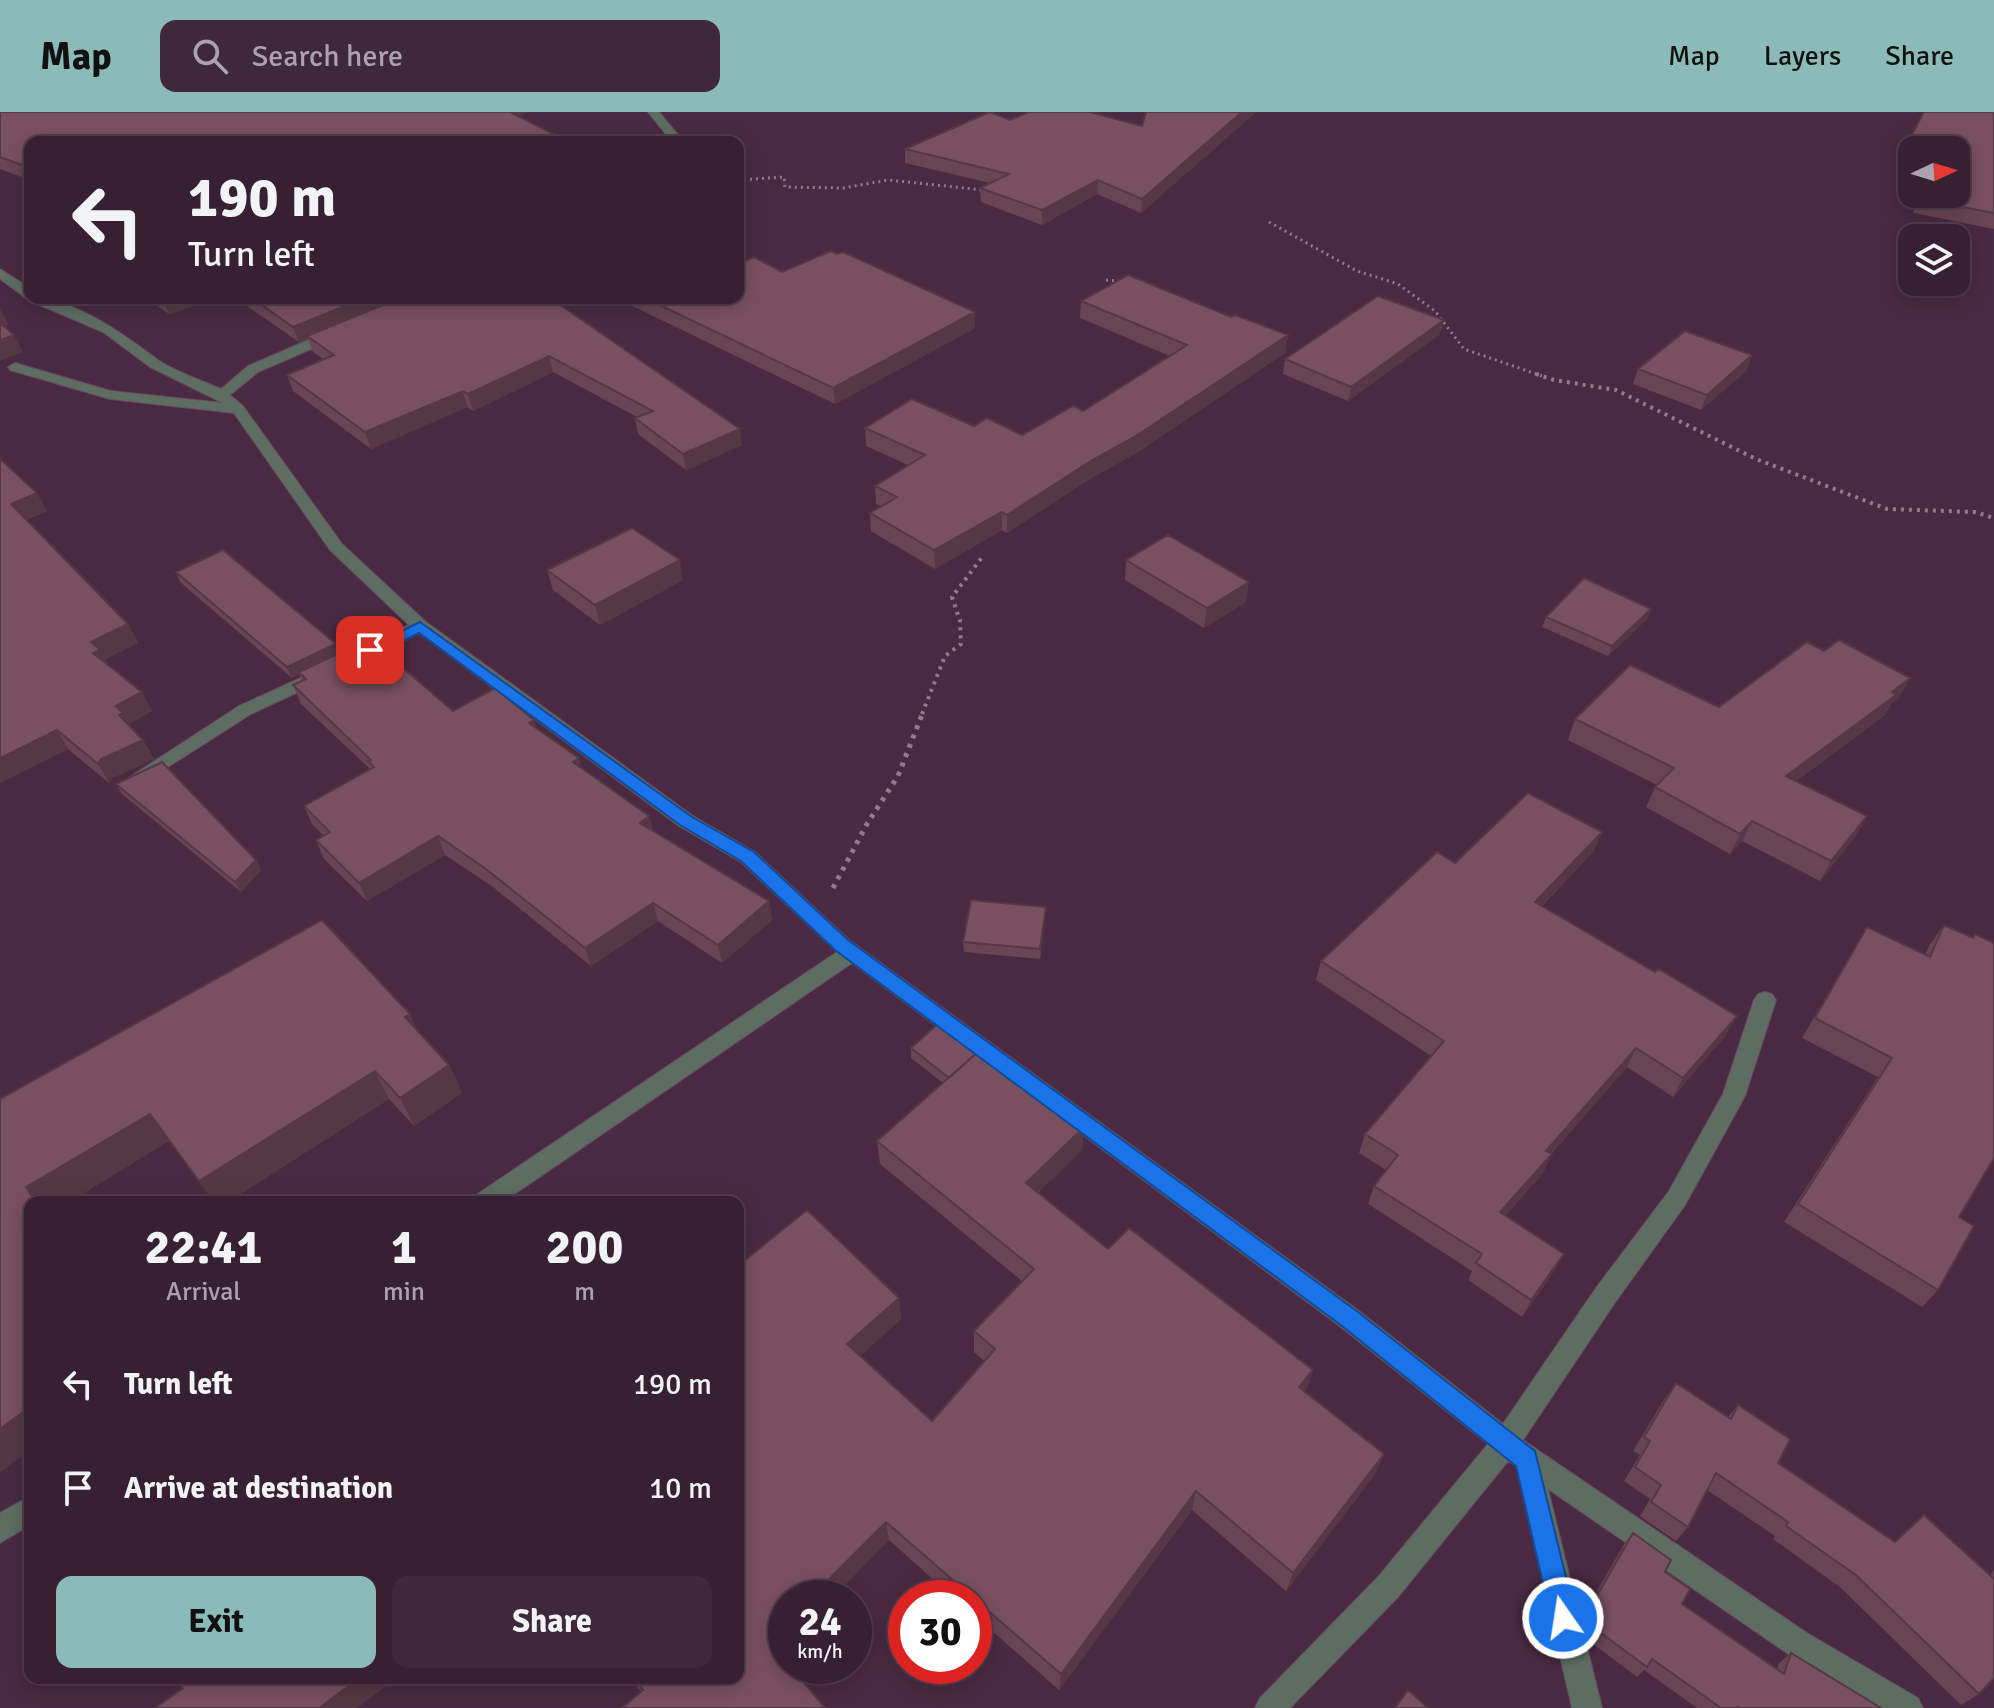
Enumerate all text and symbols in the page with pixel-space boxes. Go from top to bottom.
search box [160,20,720,92]
text: Map [40,33,112,80]
icon: search [188,34,232,78]
text: Search here [252,38,403,75]
text: Map [1668,39,1720,73]
text: Layers [1764,39,1841,73]
text: Share [1885,39,1954,73]
north arrow [1898,136,1970,208]
map controls [1898,136,1970,296]
text: 190 m [188,163,336,232]
icon: left [56,168,160,272]
button: layers [1898,224,1970,296]
text: Turn left [188,232,315,277]
pin [336,616,404,684]
icon: arrive [348,628,392,672]
text: 22:41 [145,1218,262,1277]
text: 1 [391,1218,417,1277]
text: 200 [546,1218,623,1277]
text: Arrival [166,1276,241,1308]
text: min [383,1276,425,1308]
text: m [574,1276,595,1308]
icon: left [56,1362,100,1406]
text: Turn left [124,1366,233,1403]
text: 190 m [633,1366,712,1403]
icon: arrive [56,1466,100,1510]
text: Arrive at destination [124,1470,393,1507]
text: 10 m [649,1470,712,1507]
button: Exit [56,1576,376,1668]
button: Share [392,1576,712,1668]
position arrow [1521,1576,1605,1660]
speed limit sign: 30 [888,1580,992,1684]
text: 24 [798,1597,842,1647]
text: km/h [797,1639,843,1664]

